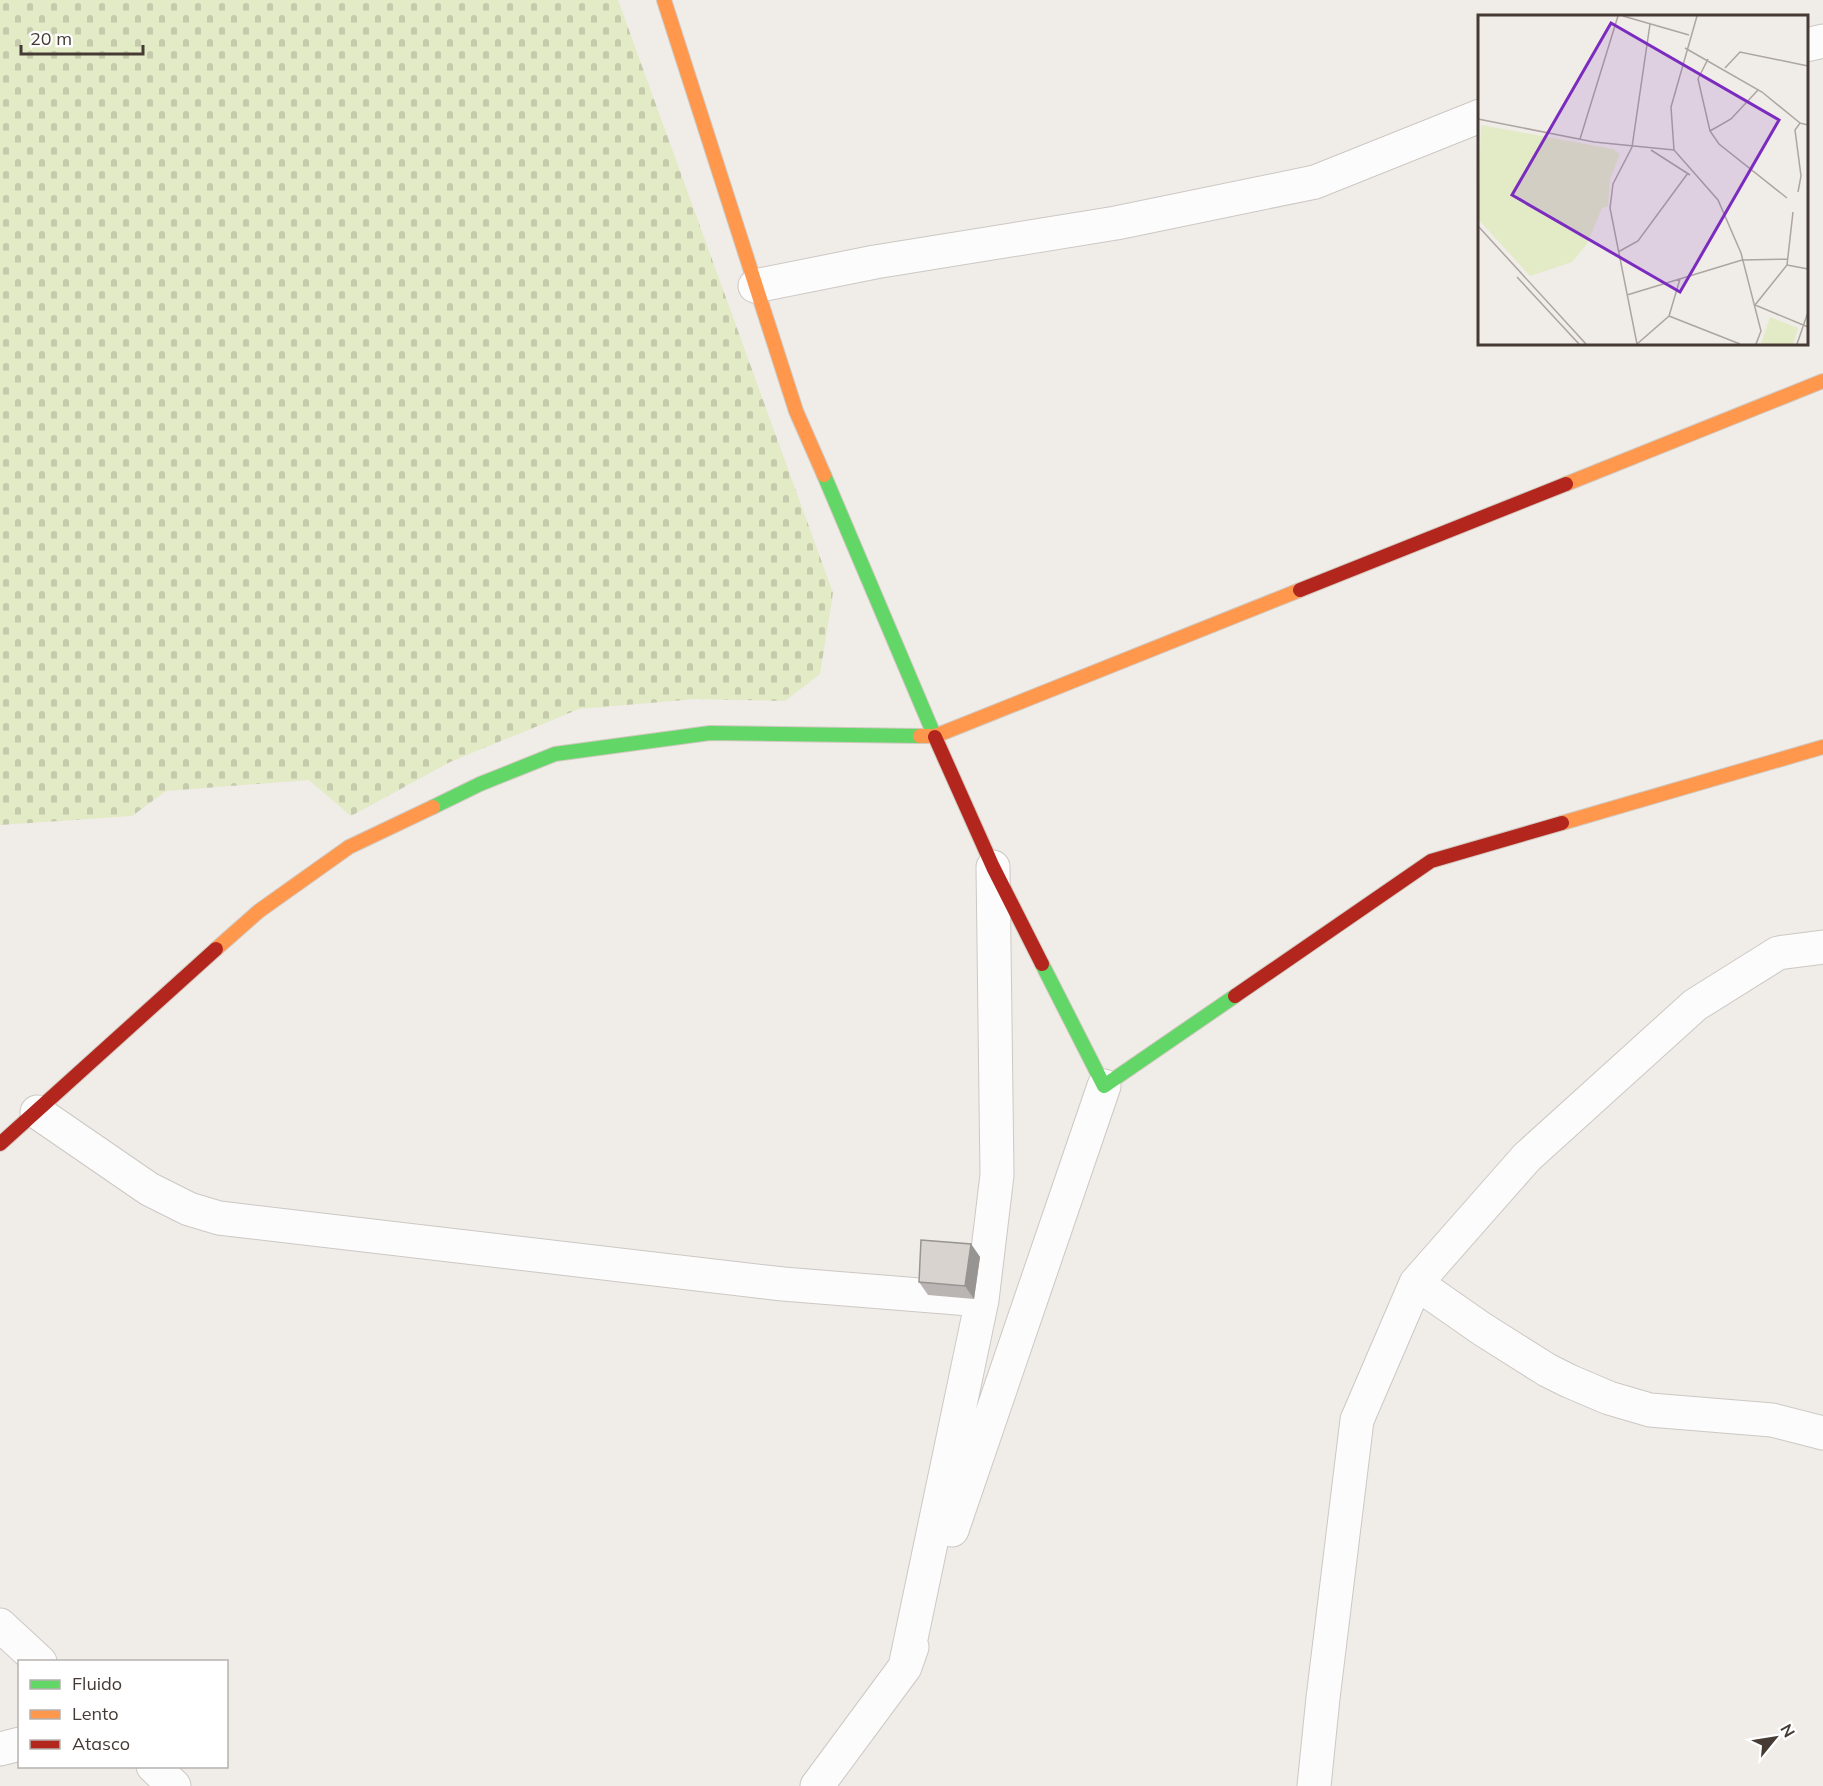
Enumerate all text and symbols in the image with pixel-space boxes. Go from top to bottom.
inset map [1478,15,1808,345]
scale bar [21,18,142,56]
text: 20 m [30,27,72,50]
legend [18,1660,228,1768]
text: Fluido [72,1672,122,1695]
text: Lento [72,1702,119,1725]
north arrow [1745,1708,1805,1768]
text: N [1776,1720,1800,1741]
text: Atasco [72,1732,130,1755]

